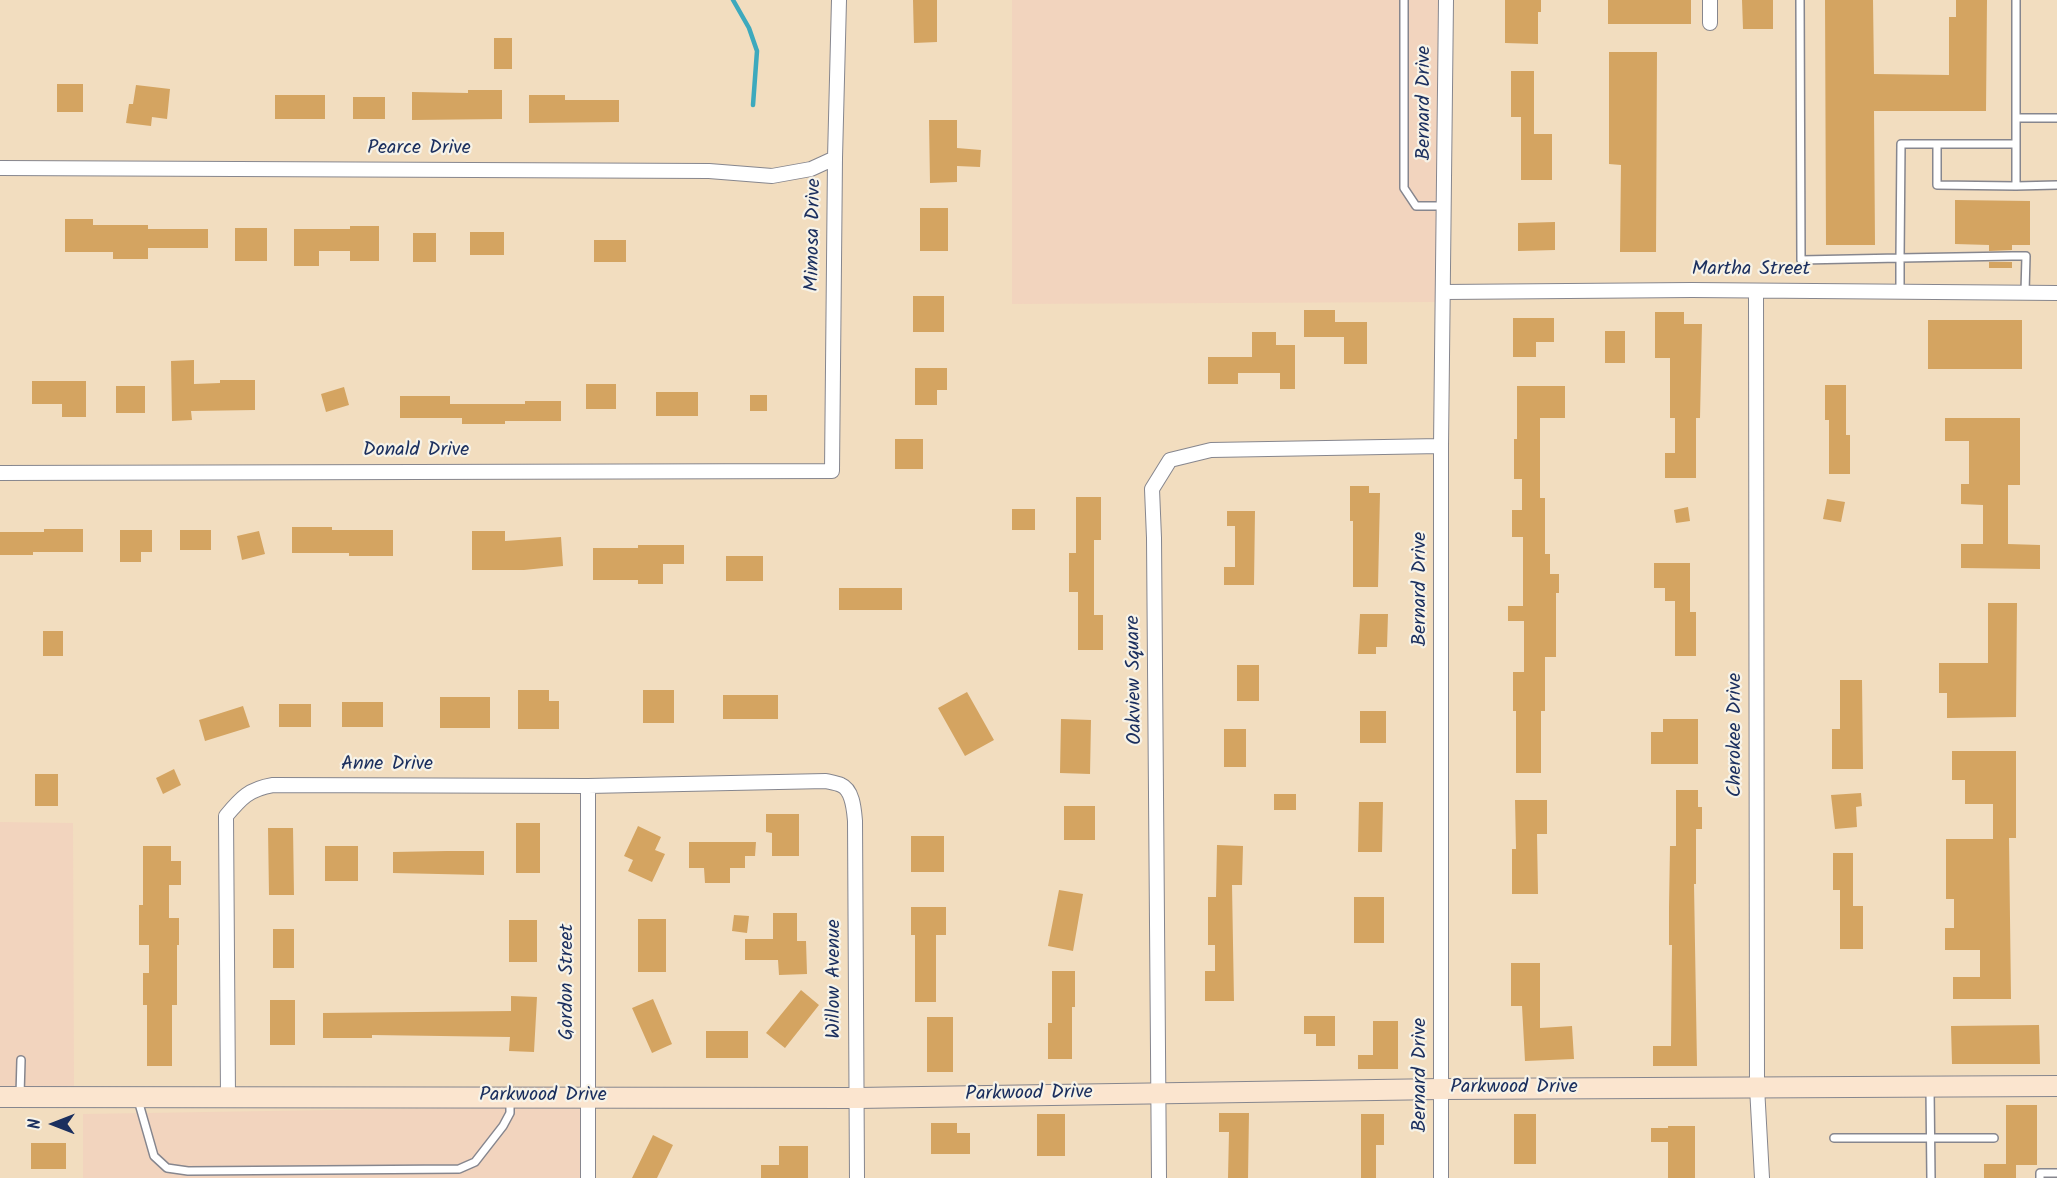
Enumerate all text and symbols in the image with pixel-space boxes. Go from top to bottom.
street label: Bernard Drive [1414,46,1438,160]
street label: Pearce Drive [367,138,471,162]
street label: Mimosa Drive [802,178,828,292]
street label: Martha Street [1692,259,1810,283]
street label: Donald Drive [363,440,469,464]
street label: Bernard Drive [1410,532,1434,646]
street label: Oakview Square [1123,615,1149,745]
street label: Cherokee Drive [1725,673,1749,797]
street label: Anne Drive [341,754,433,778]
street label: Willow Avenue [824,919,848,1039]
street label: Gordon Street [557,924,581,1040]
street label: Bernard Drive [1410,1018,1434,1132]
street label: Parkwood Drive [1450,1077,1578,1101]
street label: Parkwood Drive [965,1082,1093,1108]
street label: Parkwood Drive [479,1085,607,1109]
north arrow [24,1094,84,1154]
text: N [23,1119,48,1129]

